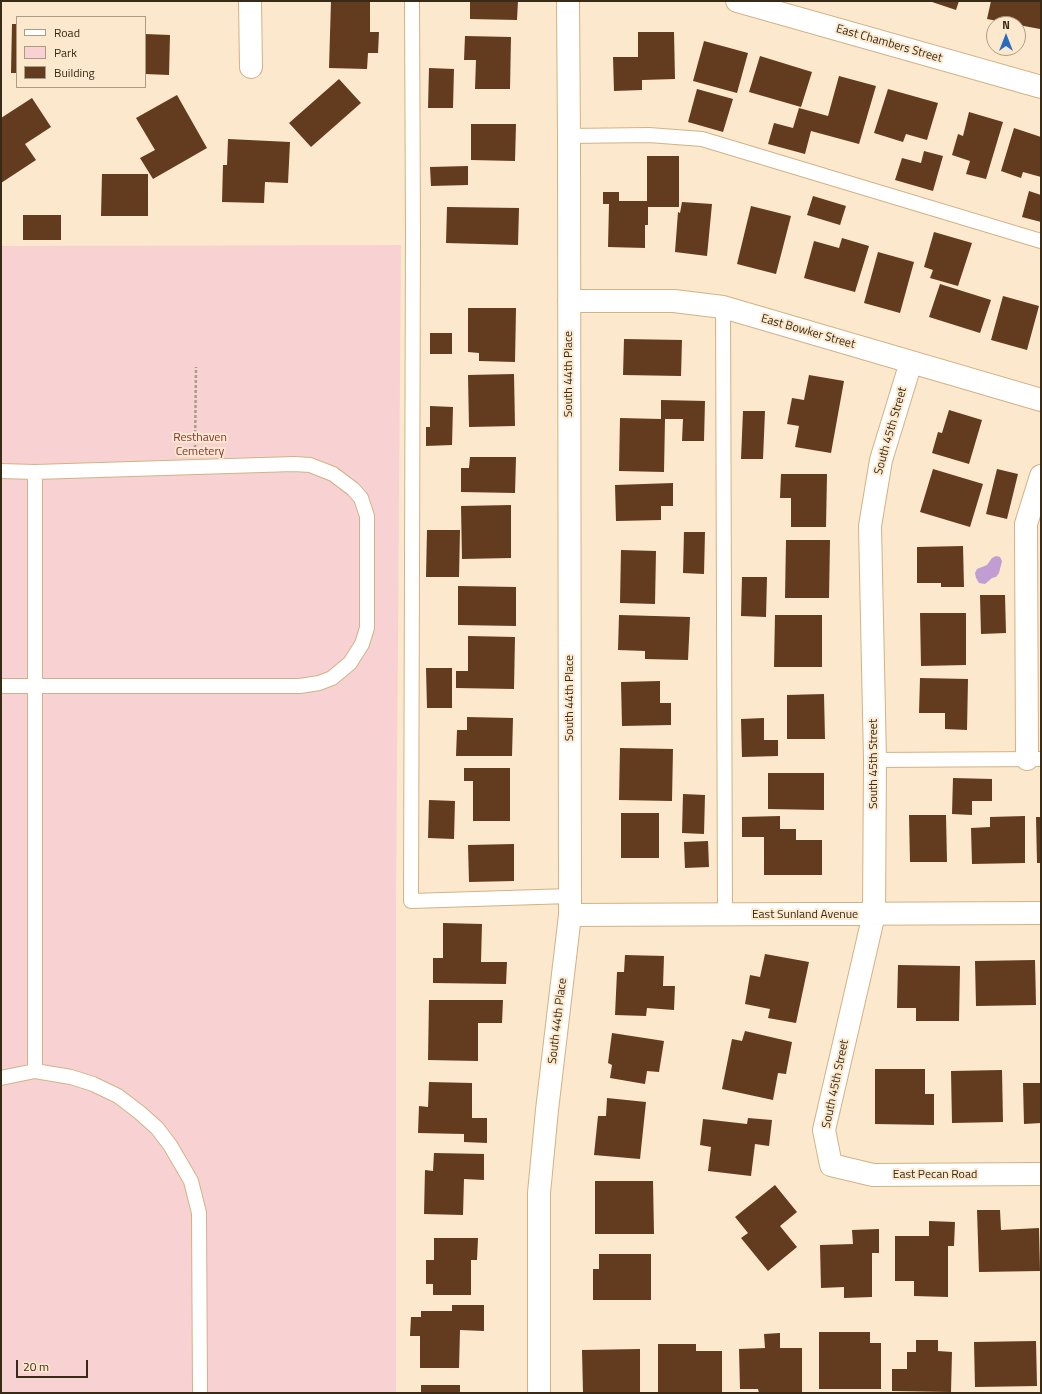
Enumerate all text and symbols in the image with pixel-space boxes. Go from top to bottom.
legend [16,16,146,88]
north arrow [986,16,1026,56]
text: N [1002,17,1010,33]
street label: East Chambers Street [834,22,944,66]
text: Road [54,23,80,42]
text: Park [54,43,77,62]
text: Building [54,63,95,82]
street label: East Bowker Street [759,312,857,352]
street label: South 44th Place [562,331,576,417]
street label: South 45th Street [872,386,910,476]
park label: Resthaven Cemetery [173,431,227,459]
street label: South 44th Place [563,655,577,741]
street label: South 45th Street [867,719,881,809]
street label: East Sunland Avenue [752,908,858,922]
street label: South 44th Place [546,977,570,1065]
street label: South 45th Street [820,1038,852,1130]
street label: East Pecan Road [893,1168,977,1182]
scale bar [18,1352,90,1378]
text: 20 m [23,1357,49,1376]

